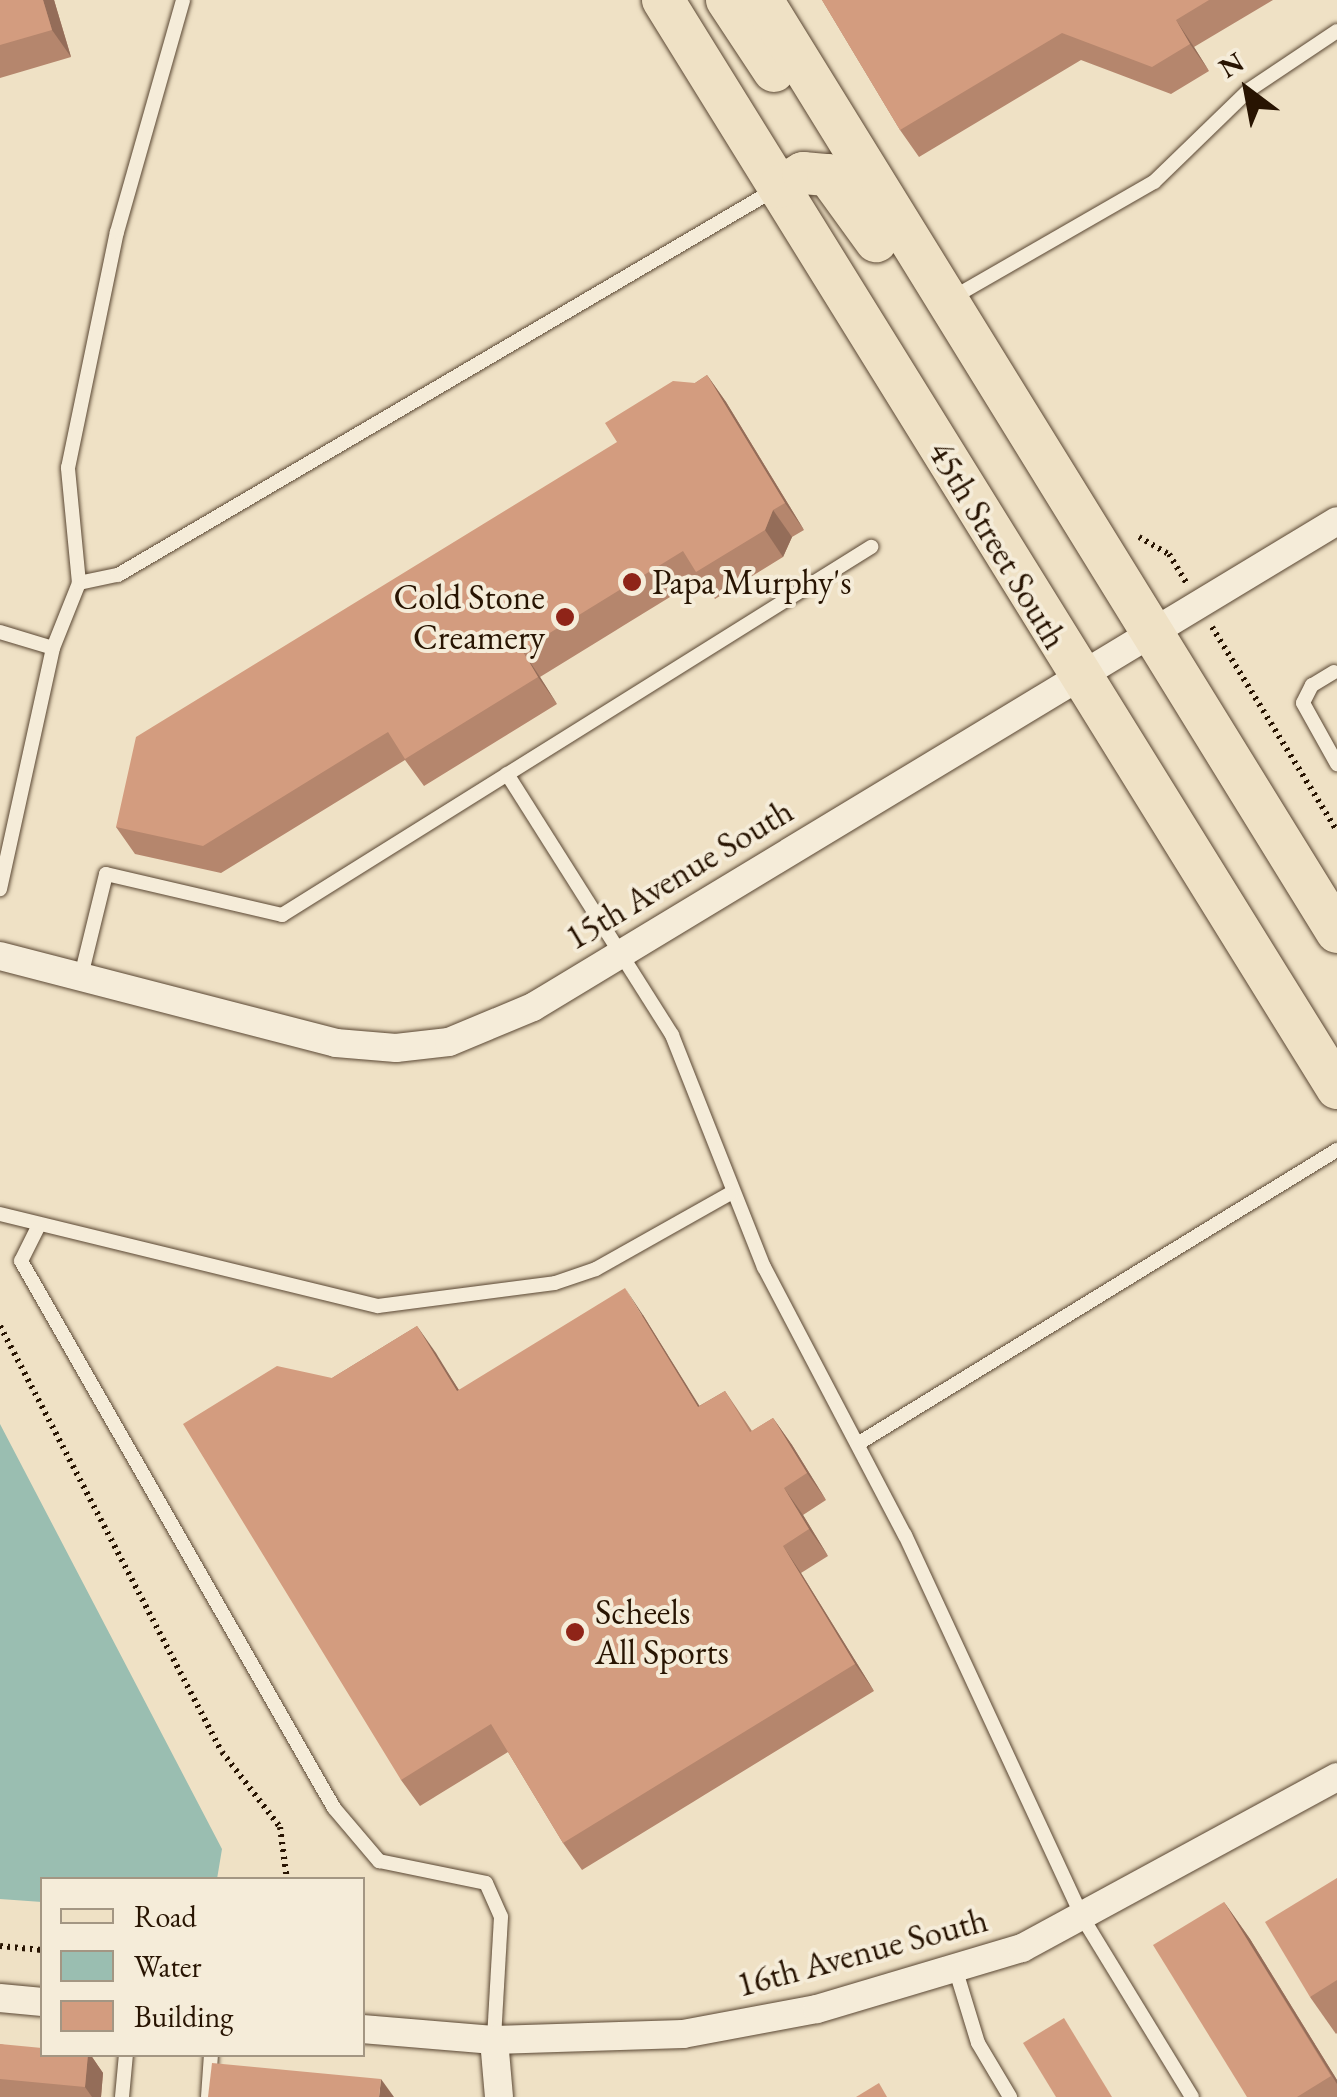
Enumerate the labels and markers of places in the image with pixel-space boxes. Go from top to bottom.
place label: Papa Murphy's [652,561,852,603]
marker: Papa Murphy's [621,571,643,593]
place label: Cold Stone Creamery [394,576,545,658]
marker: Cold Stone Creamery [554,606,576,628]
place label: Scheels All Sports [595,1591,729,1673]
marker: Scheels All Sports [564,1621,586,1643]

